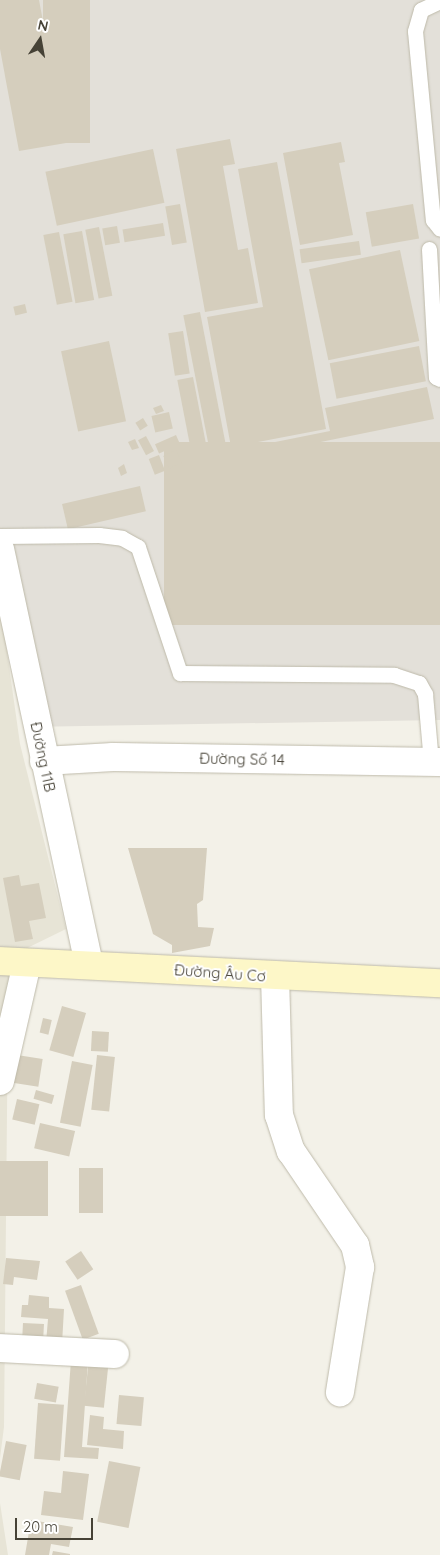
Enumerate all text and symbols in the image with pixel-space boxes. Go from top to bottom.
north arrow [15,15,65,65]
text: N [36,15,50,35]
street label: Đường 11B [27,720,59,794]
street label: Đường Số 14 [199,749,285,769]
street label: Đường Âu Cơ [174,961,266,985]
scale bar [18,1508,95,1540]
text: 20 m [23,1517,58,1536]

